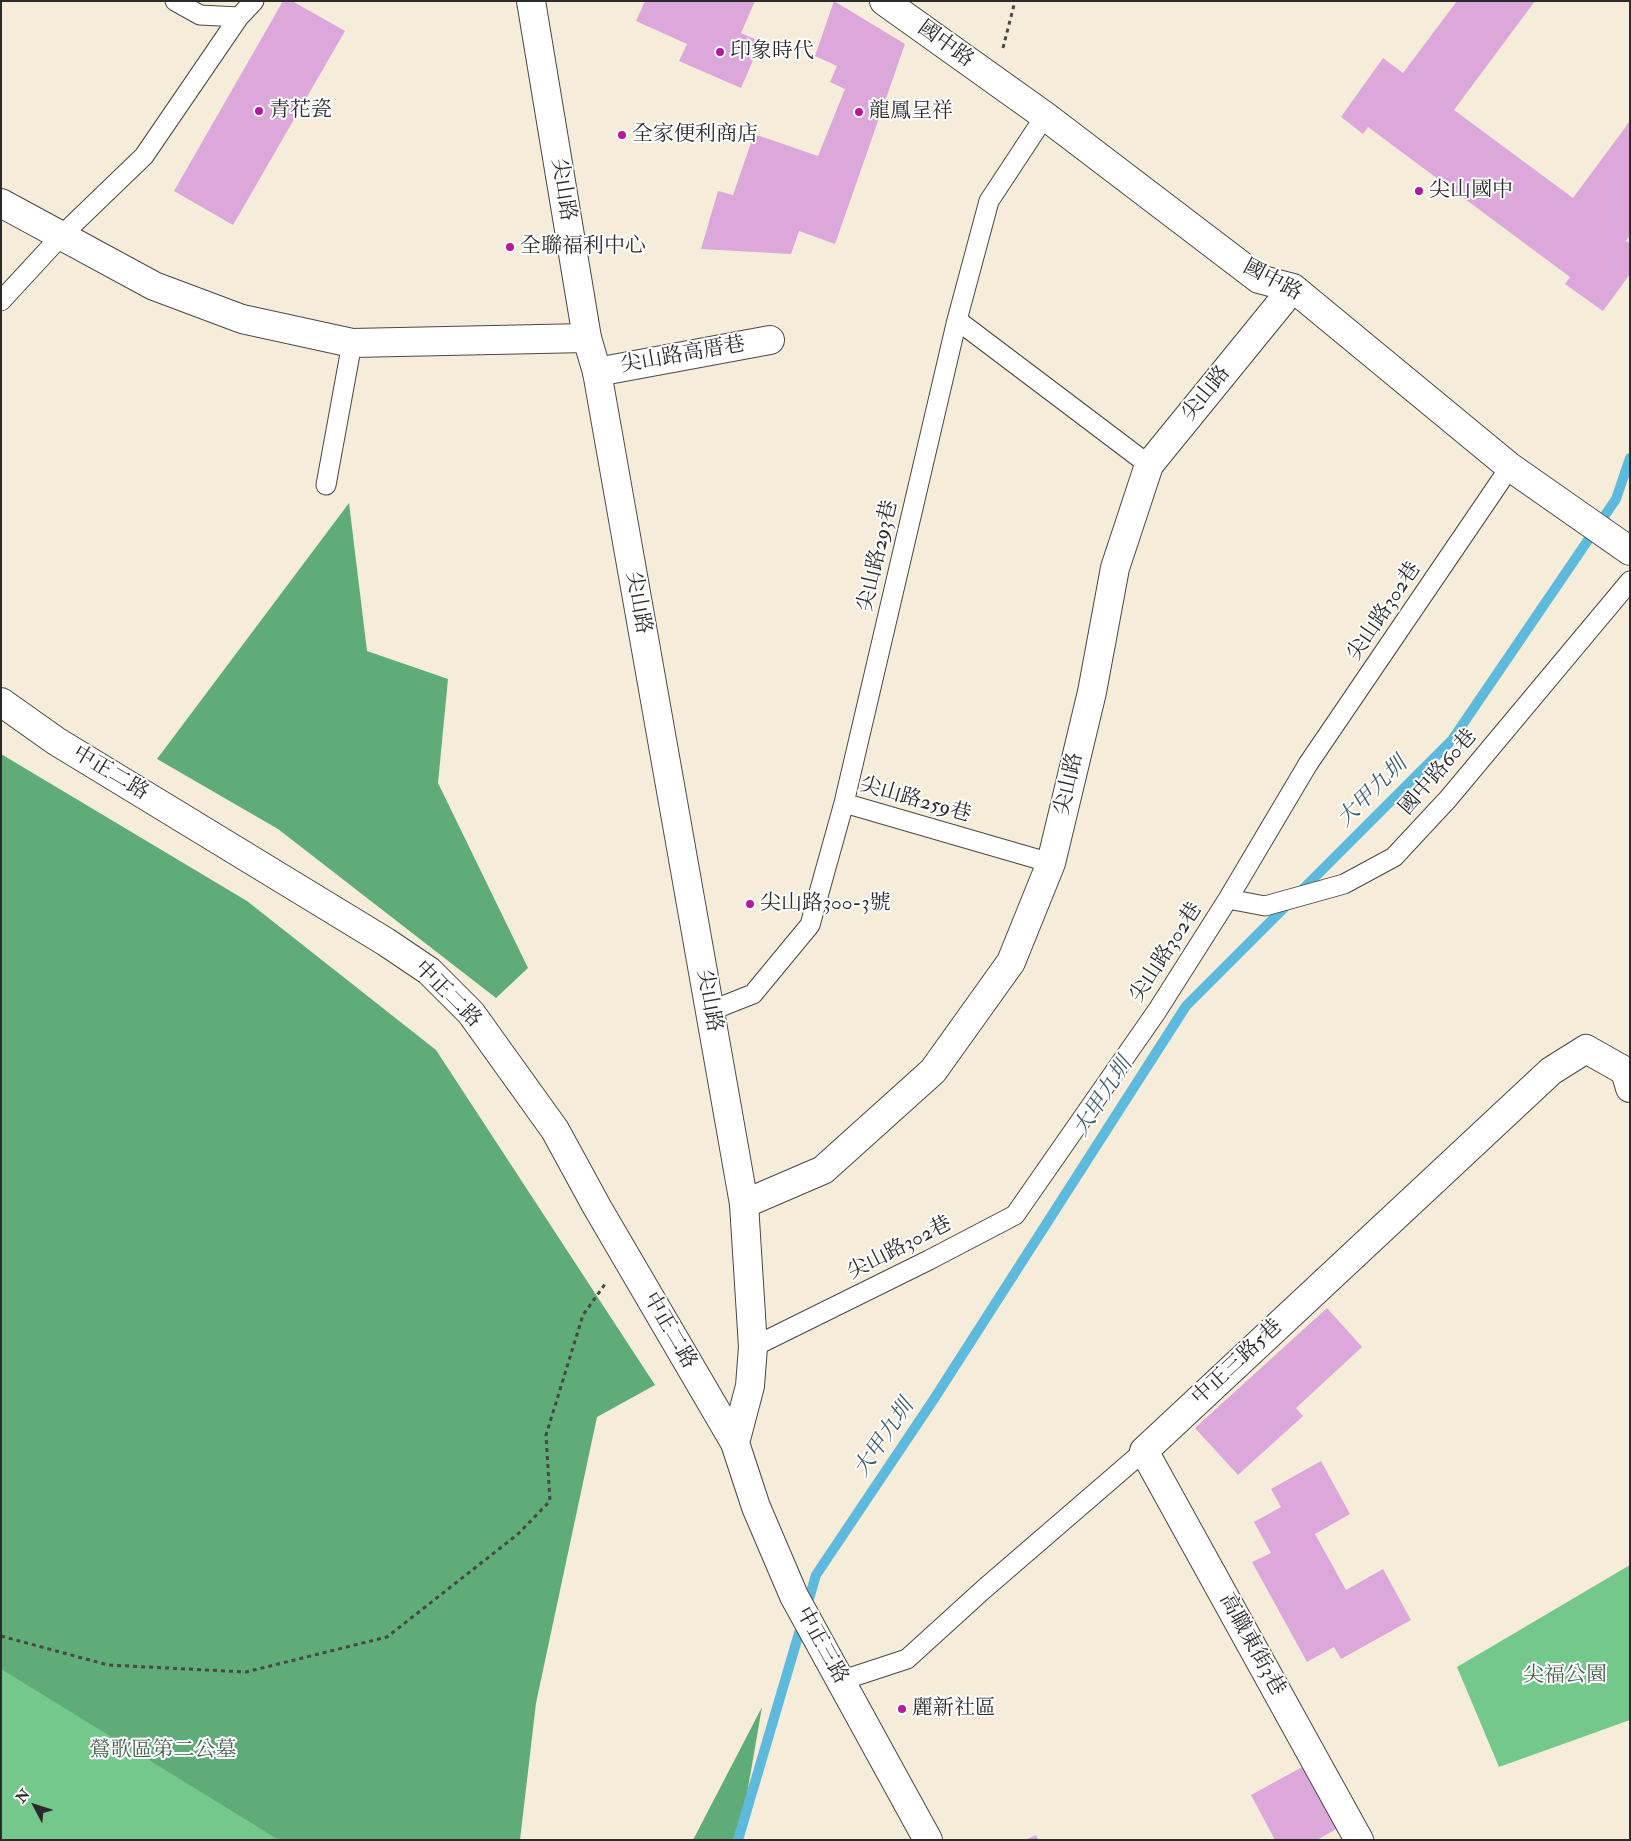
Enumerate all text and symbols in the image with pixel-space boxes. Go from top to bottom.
street label: 國中路 [912,16,978,74]
place label: 印象時代 [730,39,814,65]
marker: 印象時代 [714,46,726,58]
place label: 青花瓷 [269,98,332,124]
place label: 龍鳳呈祥 [869,99,953,125]
marker: 青花瓷 [253,105,265,117]
marker: 龍鳳呈祥 [853,106,865,118]
place label: 全家便利商店 [632,122,758,148]
marker: 全家便利商店 [616,129,628,141]
street label: 尖山路 [545,157,579,223]
place label: 尖山國中 [1429,178,1513,204]
marker: 尖山國中 [1413,185,1425,197]
place label: 全聯福利中心 [520,234,646,260]
marker: 全聯福利中心 [504,241,516,253]
street label: 國中路 [1238,255,1306,307]
street label: 尖山路高厝巷 [619,333,747,379]
street label: 尖山路 [1177,362,1237,426]
street label: 尖山路293巷 [854,498,904,614]
street label: 尖山路302巷 [1343,558,1427,666]
street label: 尖山路 [619,570,655,636]
street label: 國中路60巷 [1395,725,1483,821]
street label: 中正二路 [68,742,152,806]
street label: 尖山路 [1051,750,1089,818]
water label: 大甲九圳 [1333,753,1413,833]
street label: 尖山路259巷 [856,773,974,829]
place label: 尖山路300-3號 [760,891,891,917]
marker: 尖山路300-3號 [744,898,756,910]
street label: 尖山路302巷 [1126,899,1208,1007]
street label: 中正二路 [408,956,486,1034]
street label: 尖山路 [690,968,726,1034]
water label: 大甲九圳 [1069,1054,1139,1142]
street label: 尖山路302巷 [844,1212,956,1286]
street label: 中正二路 [637,1288,701,1374]
street label: 中正三路5巷 [1188,1315,1288,1411]
water label: 大甲九圳 [849,1395,921,1483]
street label: 高職東街3巷 [1213,1589,1289,1701]
street label: 中正三路 [790,1603,852,1689]
park label: 尖福公園 [1523,1663,1607,1689]
place label: 麗新社區 [912,1696,996,1722]
marker: 麗新社區 [896,1703,908,1715]
park label: 鶯歌區第二公墓 [90,1738,236,1764]
north arrow [10,1781,60,1831]
text: N [13,1786,34,1806]

